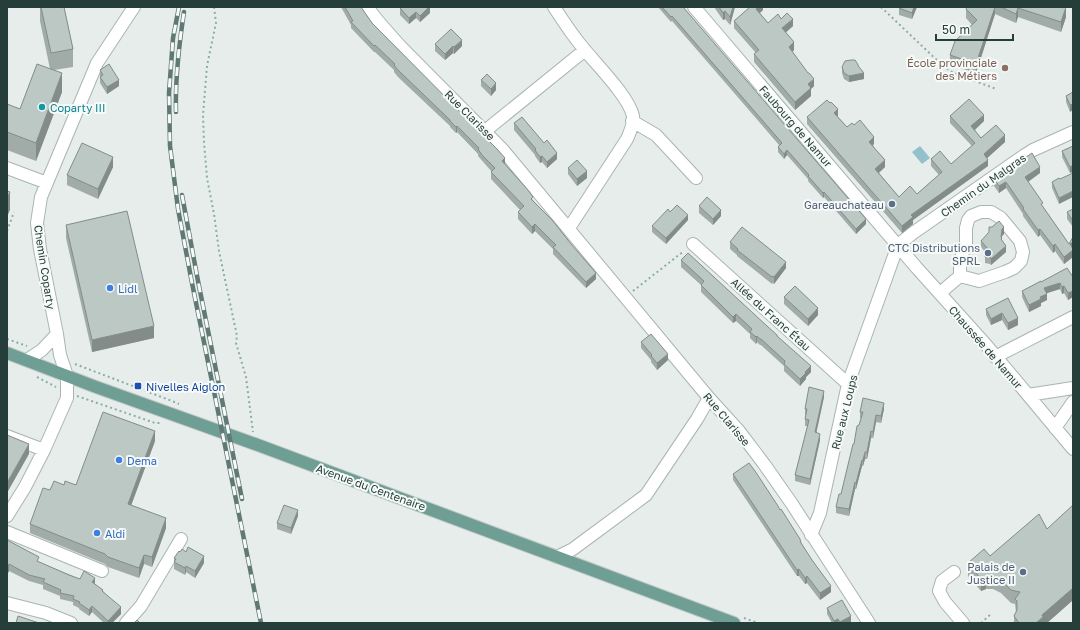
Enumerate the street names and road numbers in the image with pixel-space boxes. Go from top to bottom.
street label: Faubourg de Namur [757,82,836,170]
street label: Rue Clarisse [442,87,498,143]
street label: Chemin du Malgras [938,151,1028,219]
street label: Chemin Coparty [32,224,58,310]
street label: Allée du Franc Étau [729,275,813,353]
street label: Chaussée de Namur [947,303,1026,392]
street label: Rue aux Loups [828,373,860,451]
street label: Rue Clarisse [701,390,753,448]
street label: Avenue du Centenaire [314,461,428,513]

